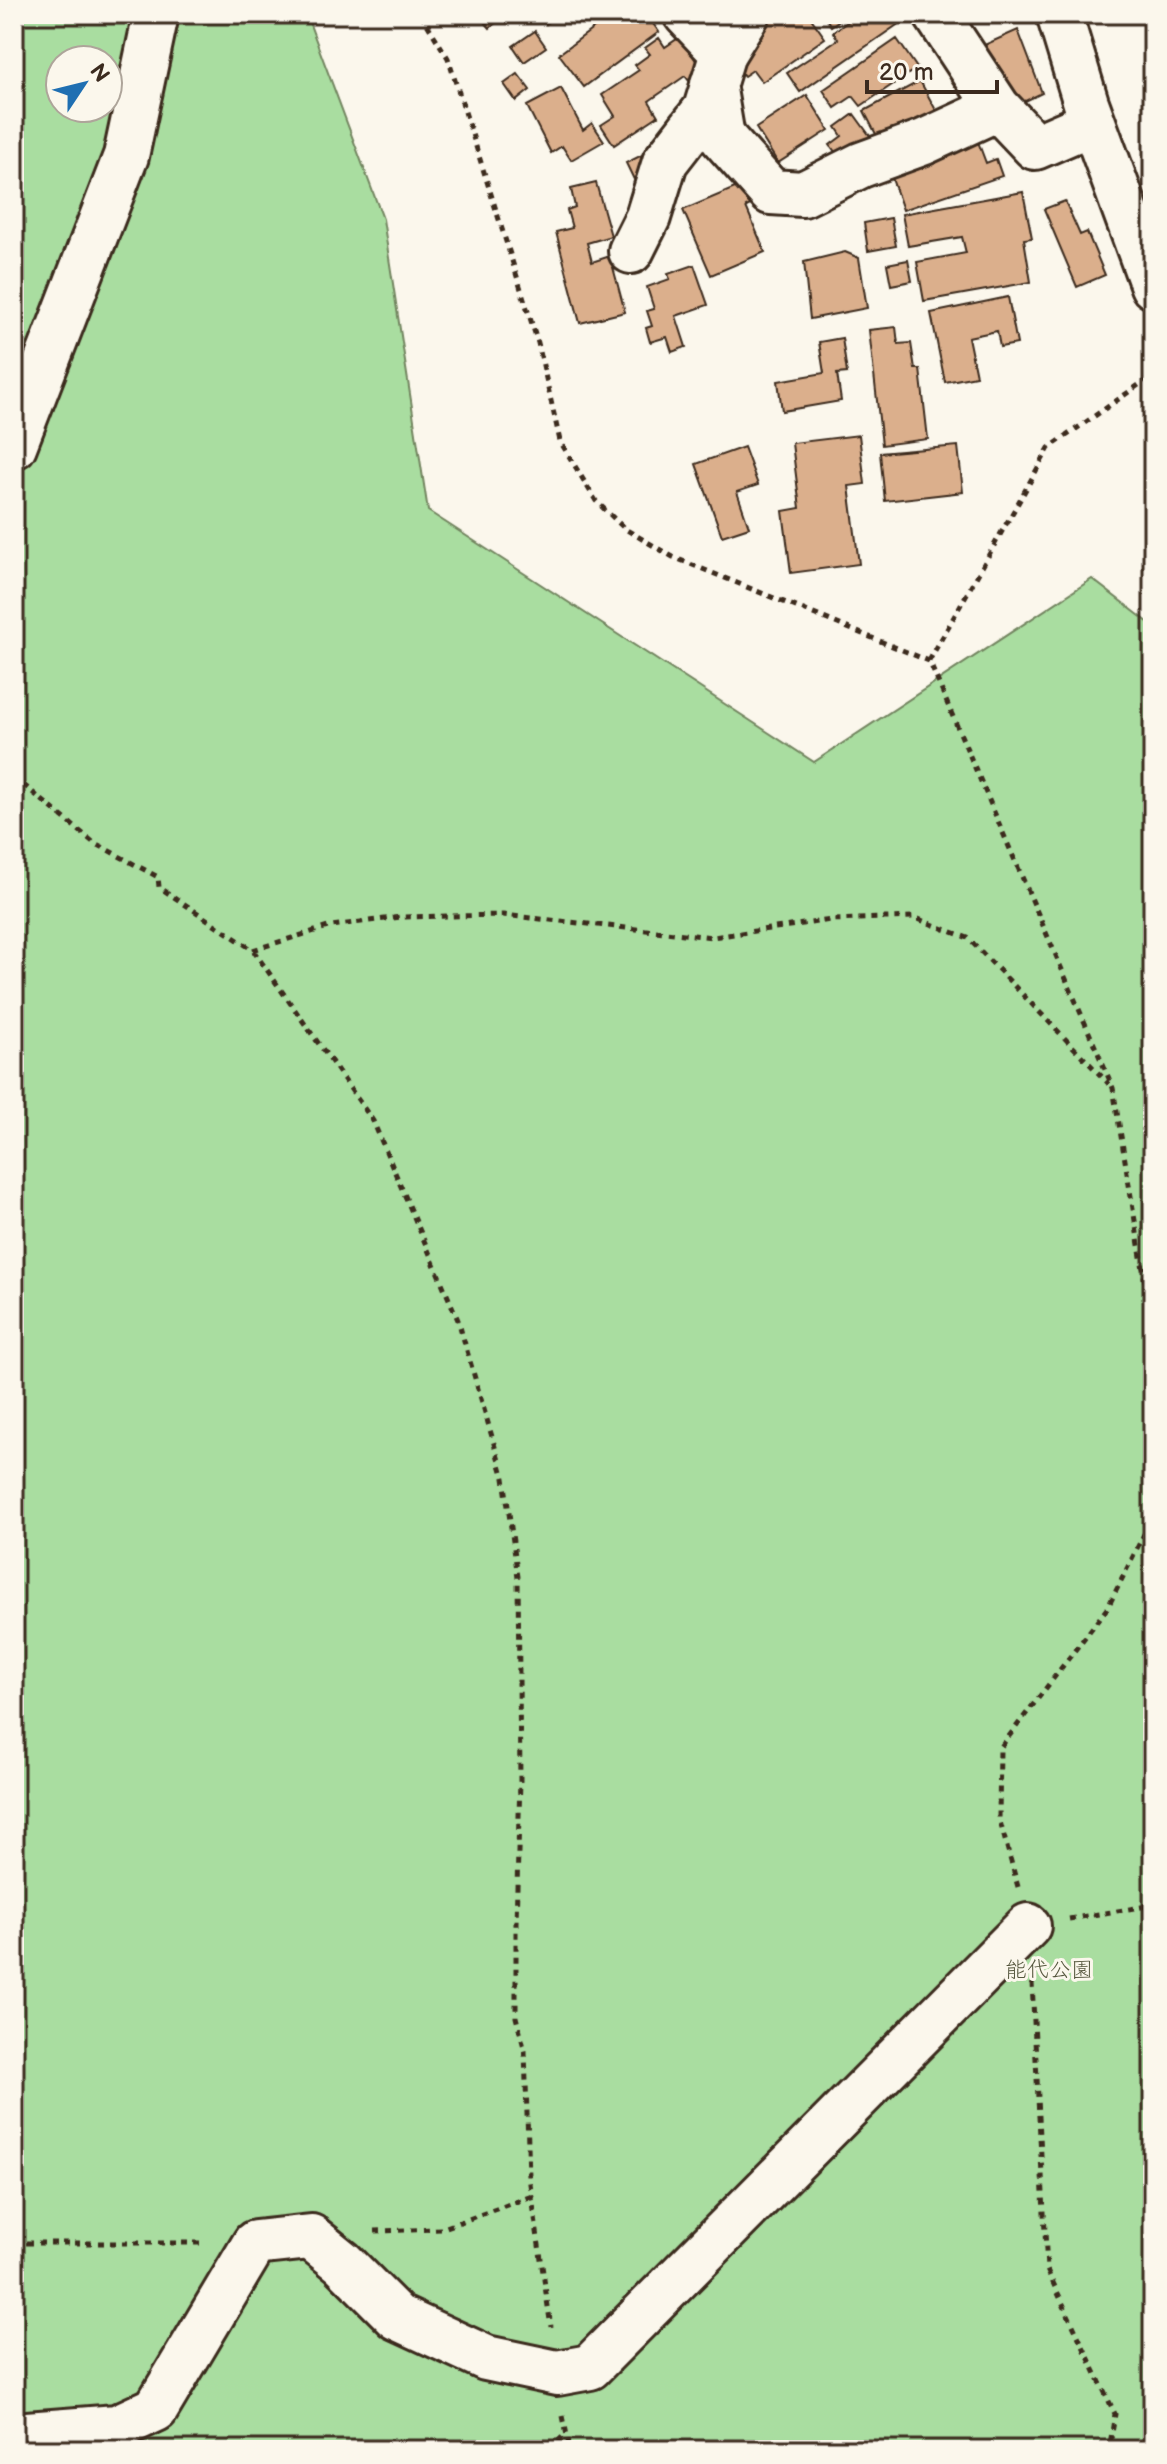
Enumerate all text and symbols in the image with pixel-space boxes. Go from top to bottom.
north arrow [44,44,124,124]
scale bar [867,44,997,94]
text: 20 m [879,58,934,87]
text: N [83,59,115,88]
park label: 能代公園 [1005,1957,1093,1984]

